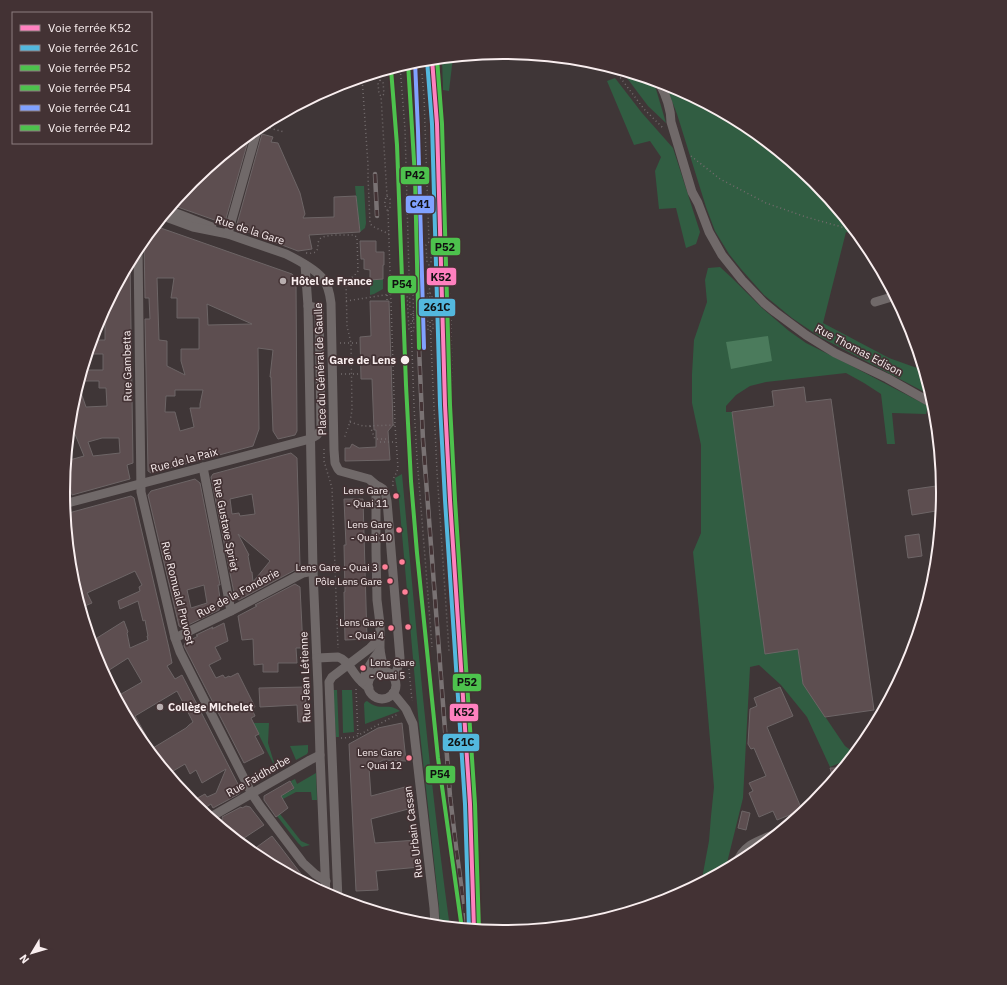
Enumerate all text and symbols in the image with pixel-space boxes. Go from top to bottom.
legend [12,12,152,144]
text: Voie ferrée K52 [48,20,131,35]
text: Voie ferrée 261C [48,40,139,55]
text: Voie ferrée P52 [48,60,131,75]
text: Voie ferrée P54 [48,80,131,95]
text: Voie ferrée C41 [48,100,131,115]
text: Voie ferrée P42 [48,120,131,135]
line badge: P42 [400,166,430,185]
text: P42 [405,168,426,182]
line badge: C41 [405,195,435,214]
text: C41 [410,197,431,211]
street label: Rue de la Gare [214,212,286,248]
line badge: P52 [430,237,461,256]
text: P52 [435,240,456,254]
line badge: K52 [426,267,457,286]
text: K52 [431,270,452,284]
place label: Hôtel de France [291,274,372,288]
line badge: P54 [387,275,417,294]
marker: Hôtel de France [278,276,288,286]
text: P54 [392,277,413,291]
line badge: 261C [418,298,456,317]
text: 261C [424,300,450,314]
street label: Place du Général de Gaulle [311,302,329,436]
street label: Rue Thomas Edison [813,321,905,379]
street label: Rue Gambetta [119,330,135,402]
place label: Gare de Lens [329,353,396,367]
marker: Gare de Lens [399,354,411,366]
street label: Rue de la Paix [149,444,220,476]
street label: Rue Gustave Spriet [210,477,242,573]
place label: Lens Gare - Quai 11 [343,484,389,510]
marker: Lens Gare - Quai 11 [391,491,401,501]
place label: Lens Gare - Quai 10 [347,518,393,544]
marker: Lens Gare - Quai 10 [394,525,404,535]
street label: Rue Romuald Pruvost [158,540,198,646]
unlabelled marker [397,557,407,567]
place label: Lens Gare - Quai 3 [296,561,378,574]
marker: Lens Gare - Quai 3 [380,562,390,572]
street label: Rue de la Fonderie [194,565,282,621]
place label: Pôle Lens Gare [315,575,382,588]
marker: Pôle Lens Gare [385,576,395,586]
unlabelled marker [400,587,410,597]
place label: Lens Gare - Quai 4 [339,616,385,642]
unlabelled marker [403,622,413,632]
marker: Lens Gare - Quai 4 [386,623,396,633]
street label: Rue Jean Létienne [296,631,314,723]
place label: Lens Gare - Quai 5 [370,656,415,682]
marker: Lens Gare - Quai 5 [358,663,368,673]
line badge: P52 [452,673,482,692]
text: P52 [457,675,478,689]
place label: Collège Michelet [168,700,253,714]
marker: Collège Michelet [155,702,165,712]
line badge: K52 [449,703,479,722]
text: K52 [454,705,475,719]
line badge: 261C [442,733,480,752]
text: 261C [448,735,474,749]
place label: Lens Gare - Quai 12 [357,746,403,772]
street label: Rue Faidherbe [224,752,292,800]
marker: Lens Gare - Quai 12 [404,753,414,763]
line badge: P54 [425,765,456,784]
text: P54 [430,767,451,781]
street label: Rue Urbain Cassan [400,785,426,879]
north arrow [12,933,52,973]
text: N [16,952,32,967]

